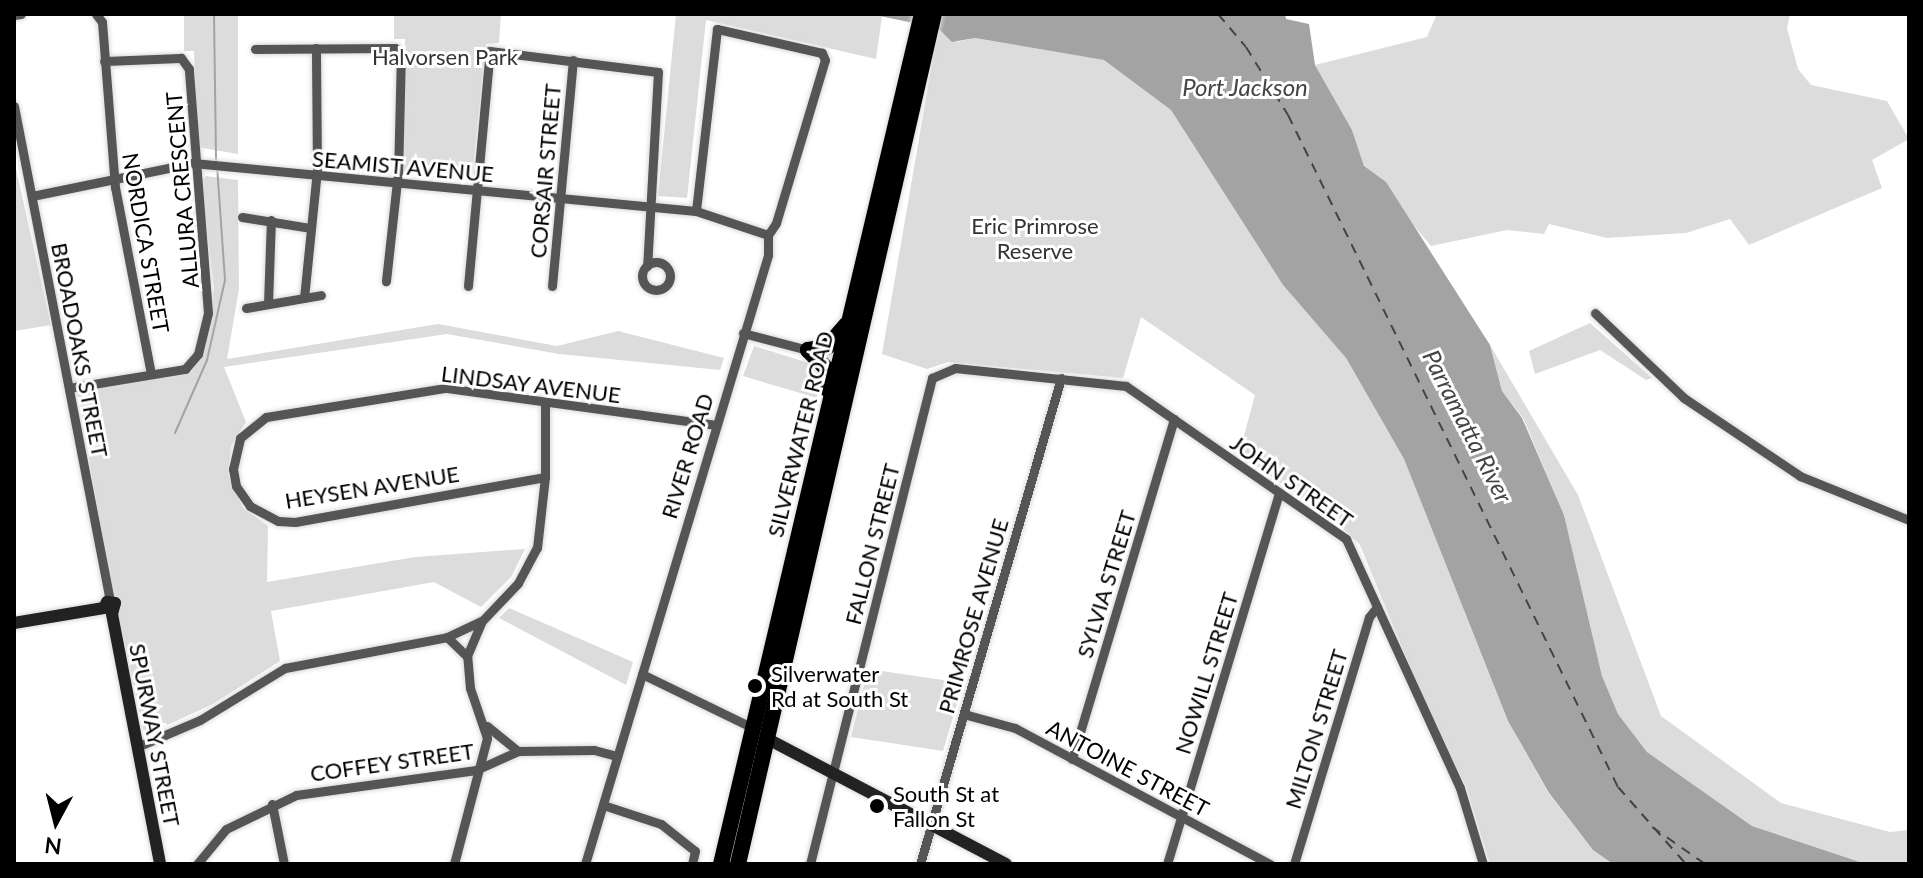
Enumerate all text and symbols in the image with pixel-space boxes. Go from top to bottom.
park label: Halvorsen Park [372,44,518,70]
water label: Port Jackson [1182,73,1308,101]
street label: CORSAIR STREET [524,83,566,259]
street label: ALLURA CRESCENT [160,90,204,290]
street label: SEAMIST AVENUE [310,145,496,187]
street label: NORDICA STREET [117,150,175,336]
park label: Eric Primrose Reserve [971,212,1099,264]
street label: BROADOAKS STREET [46,240,114,460]
street label: SILVERWATER ROAD [762,328,838,540]
water label: Parramatta River [1417,345,1519,507]
street label: LINDSAY AVENUE [439,360,623,408]
street label: RIVER ROAD [655,390,719,522]
street label: JOHN STREET [1226,429,1358,533]
street label: HEYSEN AVENUE [283,460,461,514]
street label: FALLON STREET [839,461,905,627]
street label: SYLVIA STREET [1071,507,1141,661]
street label: PRIMROSE AVENUE [932,515,1014,717]
street label: NOWILL STREET [1169,589,1243,757]
street label: SPURWAY STREET [124,641,186,829]
street label: MILTON STREET [1279,646,1353,812]
place label: Silverwater Rd at South St [771,660,908,712]
marker: Silverwater Rd at South St [746,677,764,695]
street label: ANTOINE STREET [1042,714,1214,822]
street label: COFFEY STREET [308,737,476,787]
place label: South St at Fallon St [893,780,999,832]
north arrow [16,782,96,862]
marker: South St at Fallon St [868,797,886,815]
text: N [43,832,63,861]

